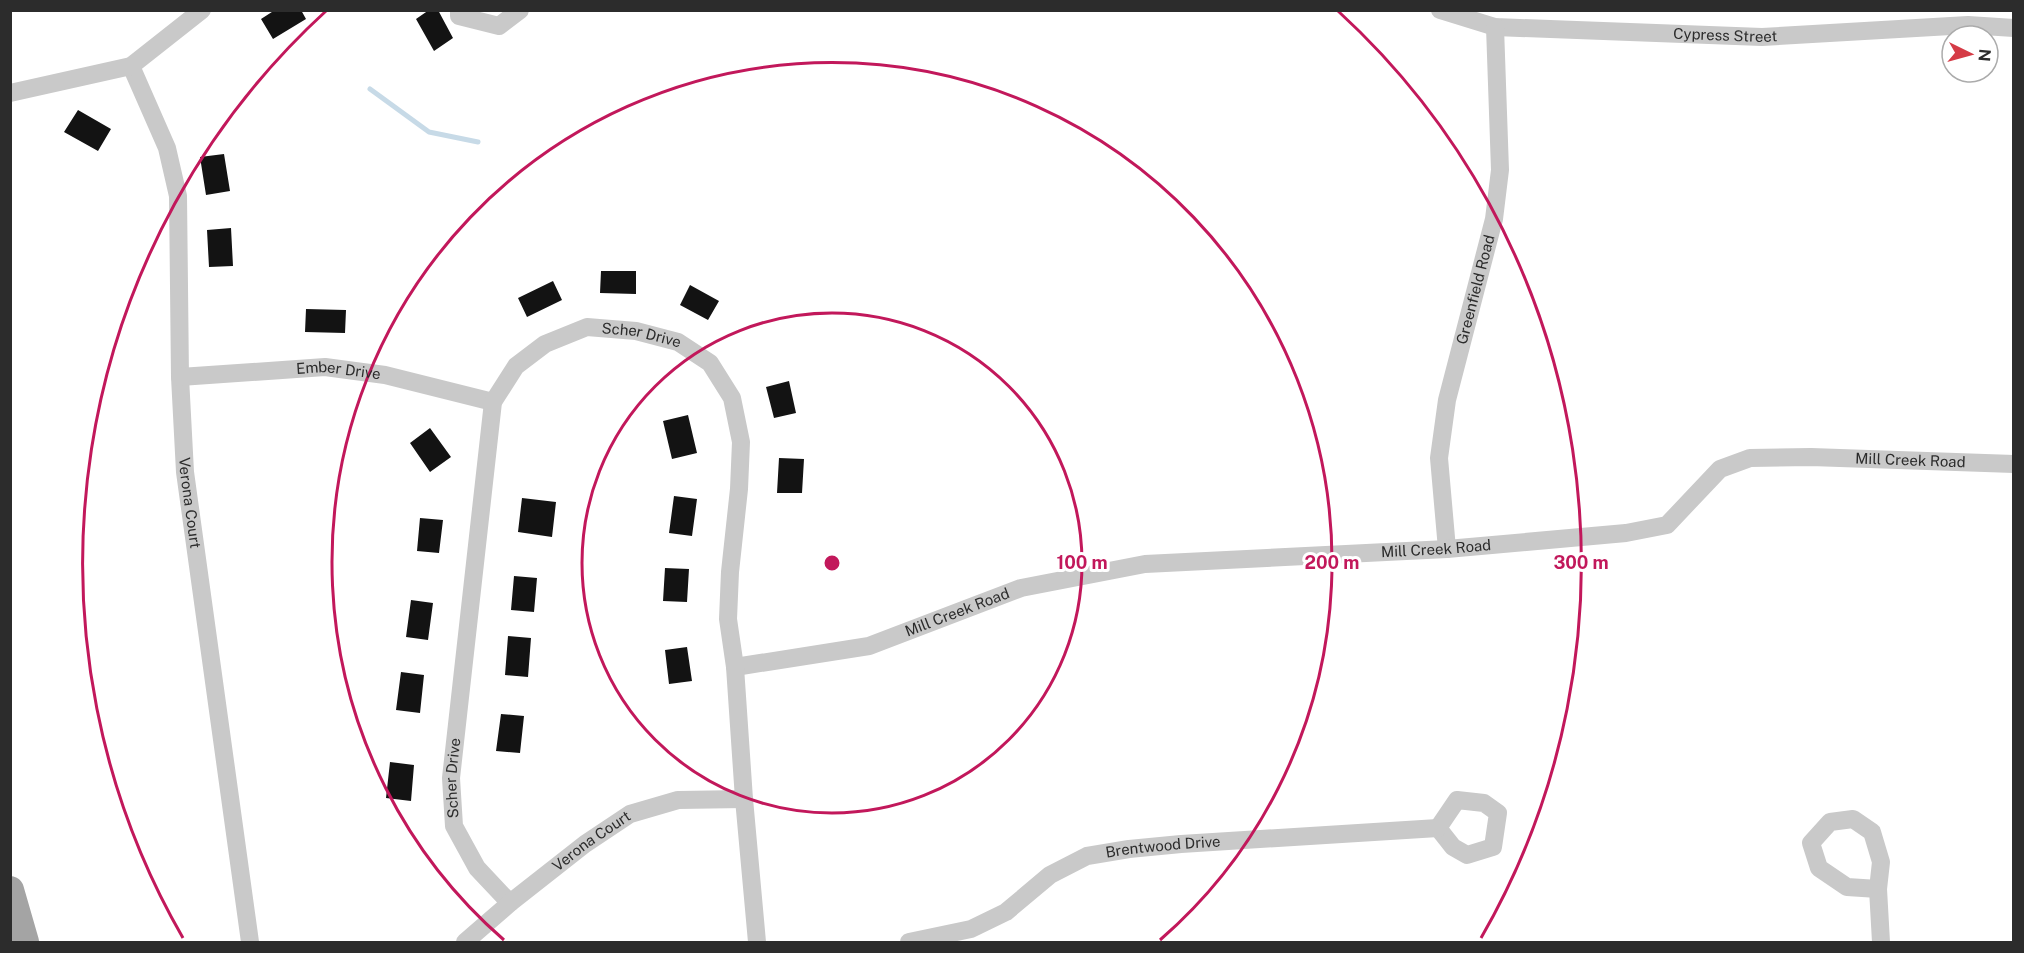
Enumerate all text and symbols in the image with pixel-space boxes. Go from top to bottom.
north arrow [1940,24,2000,84]
street label: Cypress Street [1673,25,1778,45]
text: N [1974,48,1994,62]
street label: Greenfield Road [1453,233,1498,346]
street label: Scher Drive [601,319,683,350]
street label: Ember Drive [296,358,382,382]
street label: Mill Creek Road [1855,450,1966,470]
street label: Verona Court [176,457,204,550]
street label: Mill Creek Road [1380,536,1492,560]
text: 100 m [1056,552,1108,573]
text: 200 m [1305,552,1359,573]
text: 300 m [1553,552,1609,573]
centre of rings [822,553,842,573]
street label: Mill Creek Road [902,584,1012,640]
street label: Scher Drive [442,737,463,819]
street label: Verona Court [549,807,634,874]
street label: Brentwood Drive [1104,833,1221,861]

